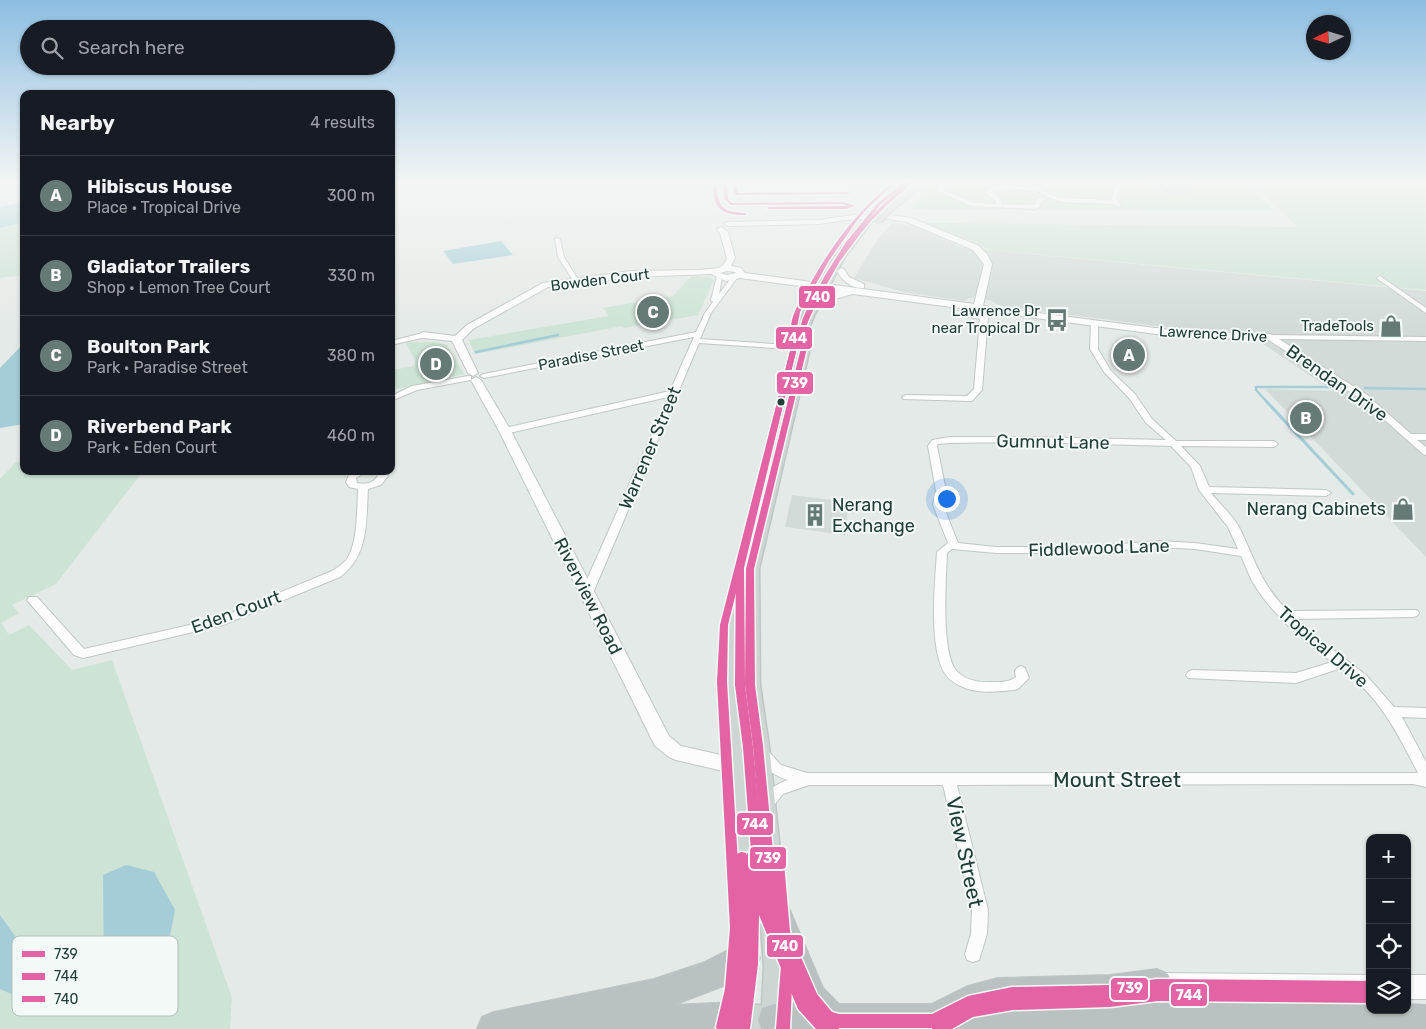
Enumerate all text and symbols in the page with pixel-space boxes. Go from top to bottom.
north arrow [1306,15,1351,60]
search box [20,20,395,75]
icon: search [38,34,66,62]
text: Search here [78,36,185,59]
text: Nearby [40,110,115,135]
text: 4 results [310,113,375,132]
text: Hibiscus House [87,175,232,198]
text: A [50,186,62,205]
text: 300 m [327,186,375,205]
text: Place · Tropical Drive [87,198,241,217]
text: Gladiator Trailers [87,255,250,278]
street label: Bowden Court [550,265,651,295]
text: B [50,266,62,285]
text: 330 m [327,266,375,285]
text: Shop · Lemon Tree Court [87,278,271,297]
line badge: 740 [798,285,836,309]
text: 740 [804,289,830,306]
pin: C [637,293,669,331]
place label: Lawrence Dr near Tropical Dr [931,302,1040,337]
bus stop icon: Lawrence Dr near Tropical Dr [1044,307,1070,333]
shop icon: TradeTools [1378,313,1404,339]
place label: TradeTools [1301,317,1374,335]
street label: Lawrence Drive [1158,322,1268,346]
line badge: 744 [775,326,813,350]
text: 744 [781,330,808,347]
text: Boulton Park [87,335,210,358]
street label: Paradise Street [537,336,645,374]
pin: A [1113,336,1145,374]
street label: Brendan Drive [1282,340,1392,426]
pin: D [420,345,452,383]
text: C [50,346,62,365]
text: 380 m [327,346,375,365]
text: Park · Paradise Street [87,358,248,377]
line badge: 739 [776,371,814,395]
text: 739 [782,375,808,392]
street label: Warrener Street [614,383,686,513]
unlabelled marker [776,397,786,407]
pin: B [1290,399,1322,437]
text: Riverbend Park [87,415,232,438]
text: D [50,426,62,445]
text: 460 m [327,426,375,445]
street label: Gumnut Lane [996,430,1110,454]
text: Park · Eden Court [87,438,217,457]
your location [934,486,960,512]
place label: Nerang Exchange [832,494,915,537]
shop icon: Nerang Cabinets [1390,496,1416,522]
place label: Nerang Cabinets [1247,498,1386,520]
building icon: Nerang Exchange [802,502,828,528]
street label: Riverview Road [549,534,627,658]
street label: Fiddlewood Lane [1028,535,1170,561]
street label: Eden Court [188,586,284,638]
street label: Tropical Drive [1273,602,1373,692]
street label: Mount Street [1053,767,1181,792]
street label: View Street [941,794,989,910]
line badge: 744 [736,812,774,836]
text: 744 [742,816,769,833]
map controls [1366,834,1411,1014]
button: + [1366,834,1411,879]
line badge: 739 [749,846,787,870]
text: 739 [755,850,781,867]
button: − [1366,879,1411,924]
button: locate [1366,924,1411,969]
line badge: 740 [766,934,804,958]
legend [12,936,178,1016]
text: 740 [772,938,798,955]
text: 739 [54,946,78,963]
text: 744 [54,968,78,985]
button: layers [1366,969,1411,1014]
line badge: 739 [1110,977,1149,1001]
text: 739 [1117,980,1143,997]
line badge: 744 [1170,983,1208,1007]
text: 744 [1176,987,1203,1004]
text: 740 [54,991,78,1008]

